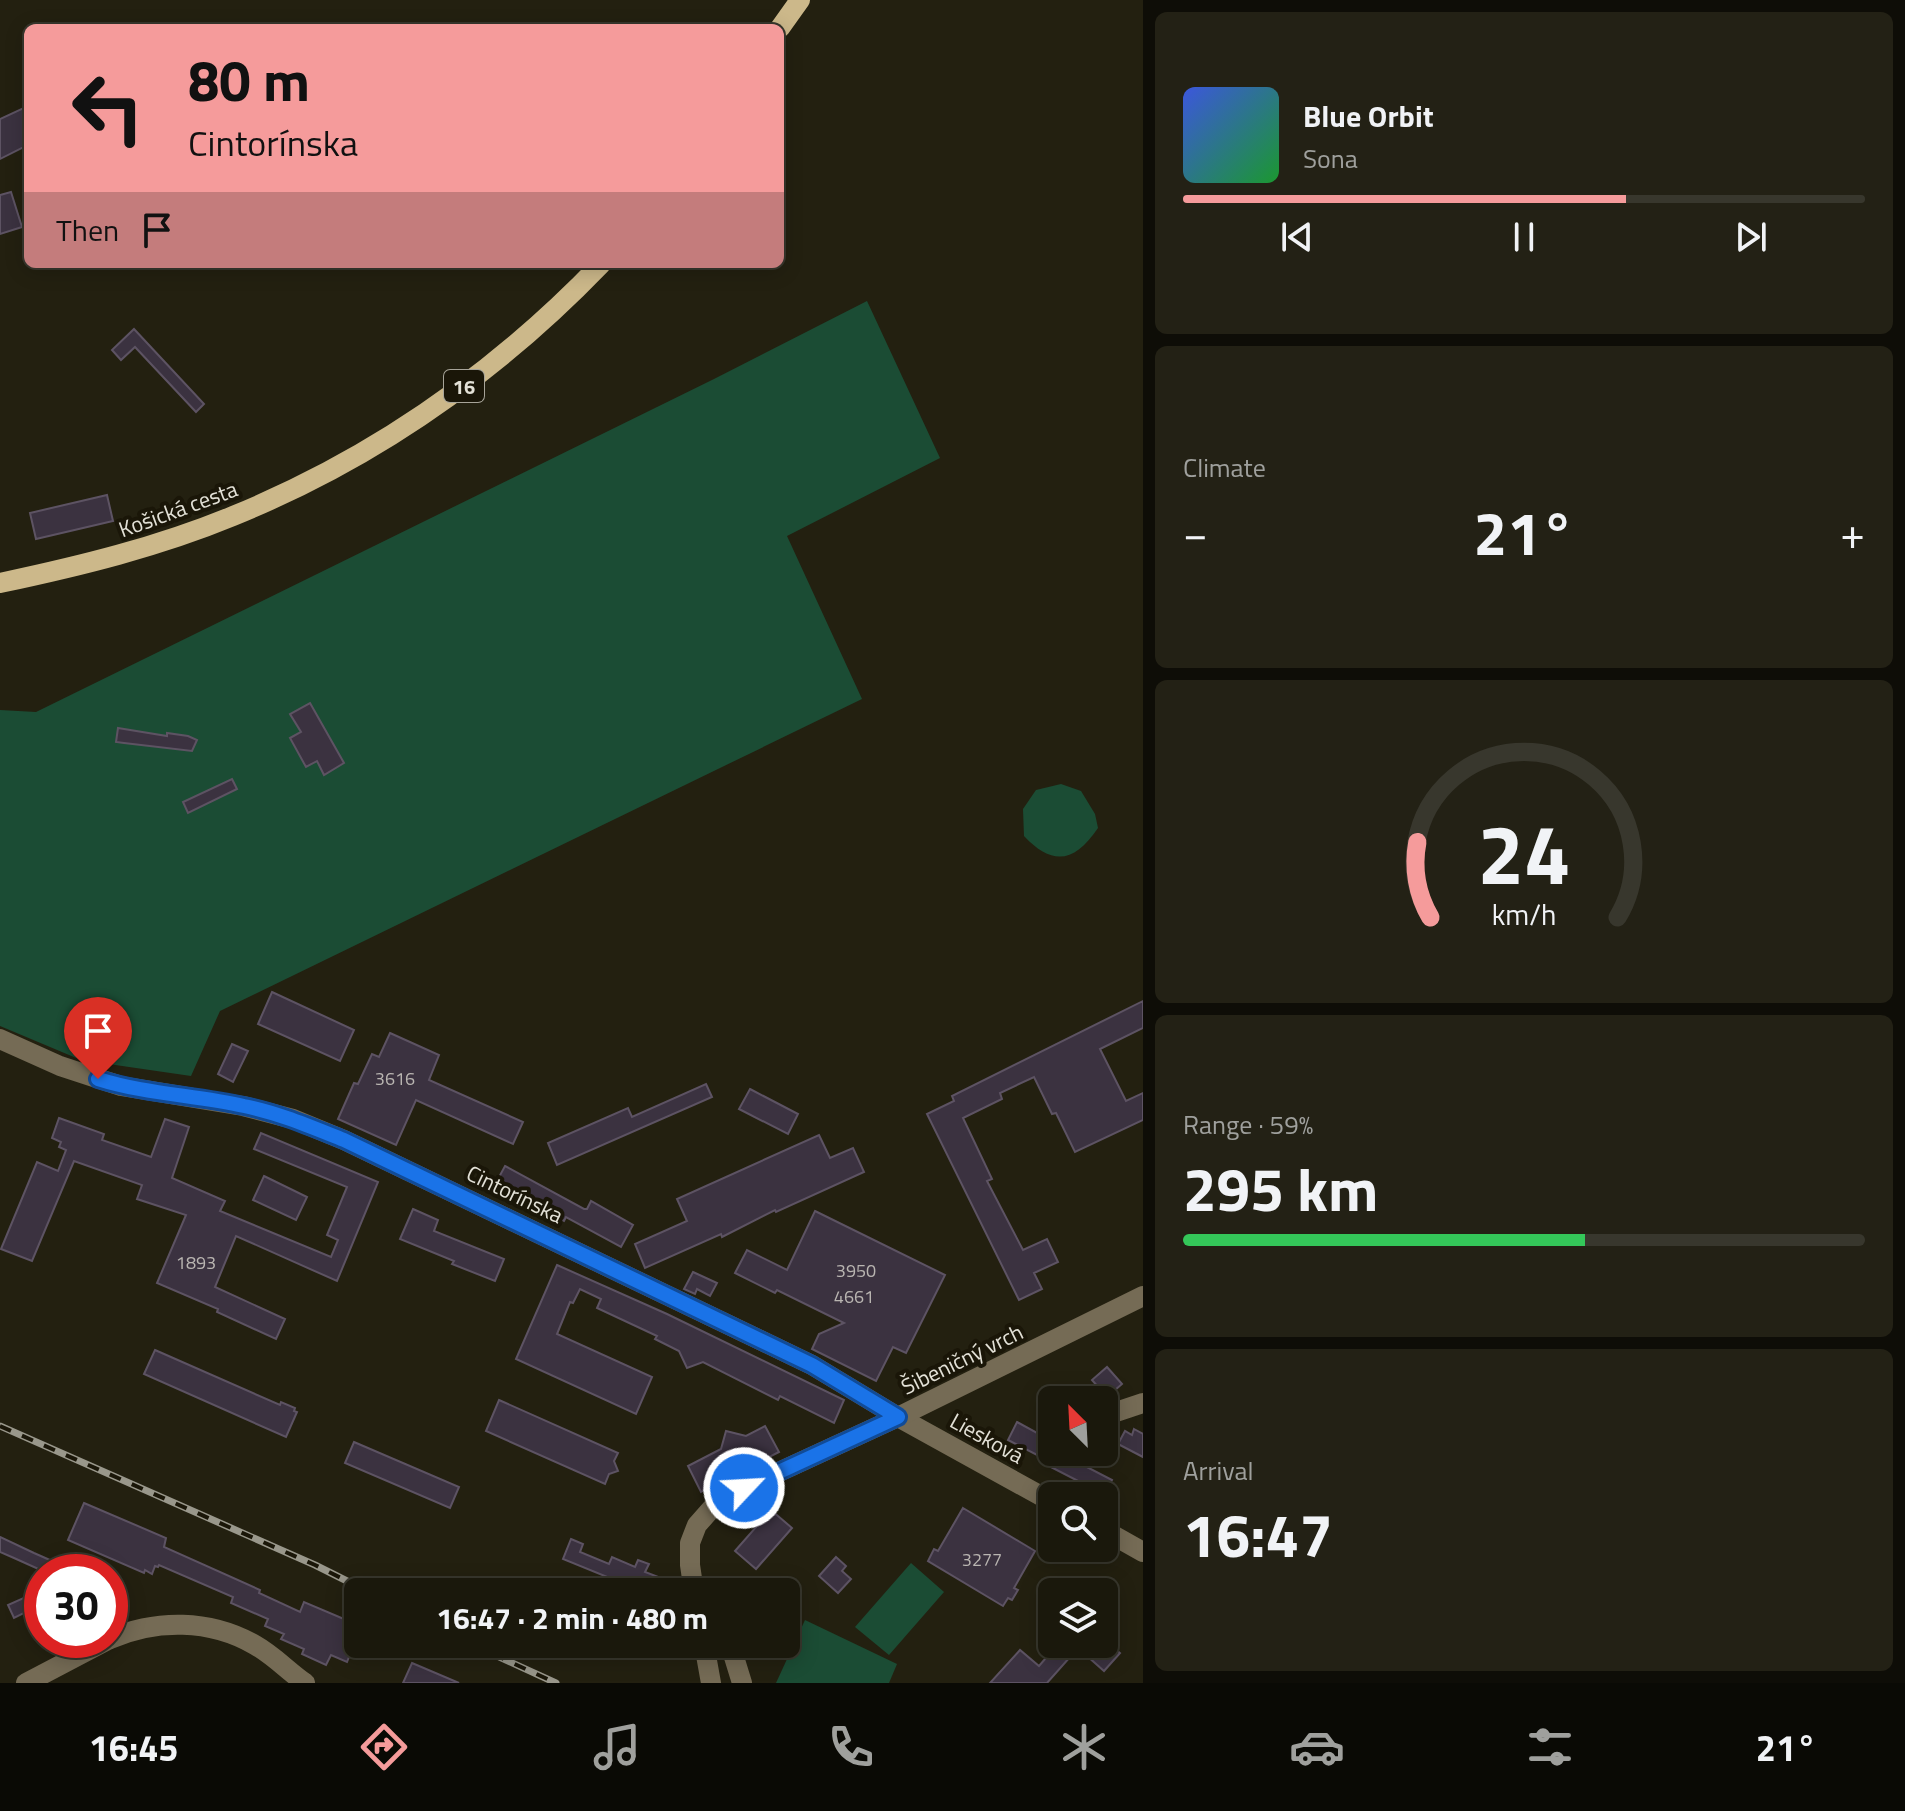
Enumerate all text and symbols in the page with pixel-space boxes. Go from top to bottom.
text: 80 m [188,38,310,123]
icon: left [56,56,160,160]
text: Blue Orbit [1303,93,1434,139]
text: Cintorínska [188,115,358,170]
text: Sona [1303,139,1358,178]
text: Then [56,207,119,253]
icon: arrive [135,208,179,252]
icon: previous [1275,215,1319,259]
icon: pause [1502,215,1546,259]
icon: next [1729,215,1773,259]
road number: 16 [444,370,484,402]
text: Climate [1183,448,1266,487]
street label: Košická cesta [114,472,242,546]
text: 21° [1474,487,1574,578]
text: − [1183,499,1208,566]
text: + [1840,499,1865,566]
text: 24 [1477,789,1571,915]
text: km/h [1492,893,1556,936]
pin [64,997,132,1079]
icon: arrive [76,1009,120,1053]
house number: 3616 [375,1065,415,1092]
text: Range · 59% [1183,1105,1313,1144]
text: 295 km [1183,1143,1378,1234]
street label: Cintorínska [461,1156,569,1232]
house number: 1893 [176,1249,216,1276]
house number: 3950 [836,1257,876,1284]
house number: 4661 [834,1283,874,1310]
street label: Šibeničný vrch [895,1315,1029,1403]
north arrow [1038,1386,1118,1466]
map controls [1038,1386,1118,1658]
street label: Liesková [944,1404,1030,1472]
position arrow [702,1446,786,1530]
text: Arrival [1183,1451,1254,1490]
button: search [1038,1482,1118,1562]
text: 16:47 [1183,1489,1333,1580]
house number: 3277 [962,1546,1002,1573]
speed limit sign: 30 [24,1554,128,1658]
button: layers [1038,1578,1118,1658]
text: 16:47 · 2 min · 480 m [436,1595,708,1641]
icon: directions [356,1719,412,1775]
icon: music [589,1719,645,1775]
icon: phone [823,1719,879,1775]
icon: climate [1056,1719,1112,1775]
icon: car [1289,1719,1345,1775]
icon: filters [1522,1719,1578,1775]
text: 16:45 [89,1720,179,1775]
text: 21° [1756,1720,1816,1775]

